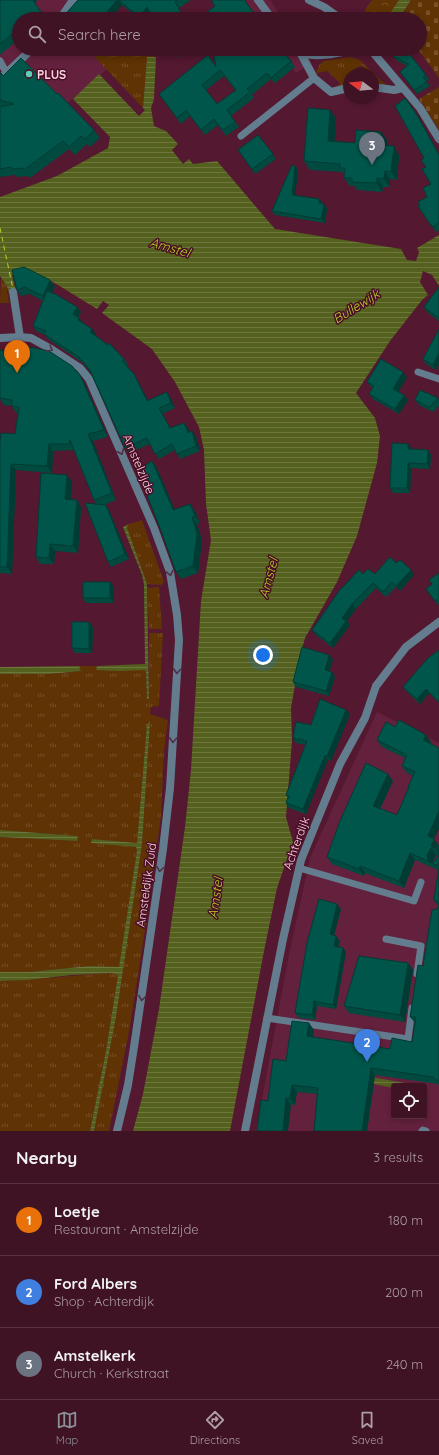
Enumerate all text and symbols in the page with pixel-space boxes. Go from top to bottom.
search box [12,12,427,56]
icon: search [26,23,48,45]
text: Search here [58,25,141,44]
place label: PLUS [37,67,66,82]
north arrow [343,68,379,104]
marker: PLUS [24,69,34,79]
pin: 3 [359,132,385,165]
water label: Amstel [148,234,194,261]
water label: Bullewijk [330,285,383,327]
pin: 1 [4,340,30,373]
one-way arrow [46,344,53,351]
street label: Amstelzijde [120,432,158,496]
one-way arrow [116,448,124,456]
water label: Amstel [255,554,282,600]
one-way arrow [165,570,173,576]
your location [253,645,273,665]
one-way arrow [173,668,182,674]
one-way arrow [168,737,177,743]
street label: Achterdijk [279,814,313,872]
street label: Amsteldijk Zuid [133,842,159,928]
one-way arrow [156,866,165,872]
water label: Amstel [204,875,226,919]
one-way arrow [138,995,147,1001]
pin: 2 [354,1029,380,1062]
map controls [391,1083,427,1119]
button: locate [391,1083,427,1119]
text: Nearby [16,1147,77,1168]
text: 3 results [373,1149,423,1165]
text: Loetje [54,1202,100,1221]
text: 1 [26,1212,32,1228]
text: 180 m [388,1212,423,1228]
text: Restaurant · Amstelzijde [54,1221,199,1237]
text: Ford Albers [54,1274,137,1293]
text: 2 [25,1284,33,1300]
text: 200 m [385,1284,423,1300]
text: Shop · Achterdijk [54,1293,154,1309]
text: Amstelkerk [54,1346,136,1365]
text: 3 [26,1356,32,1372]
text: 240 m [386,1356,423,1372]
text: Church · Kerkstraat [54,1365,169,1381]
tab: Map [56,1409,78,1447]
tab: Directions [190,1409,240,1447]
tab: Saved [352,1409,383,1447]

